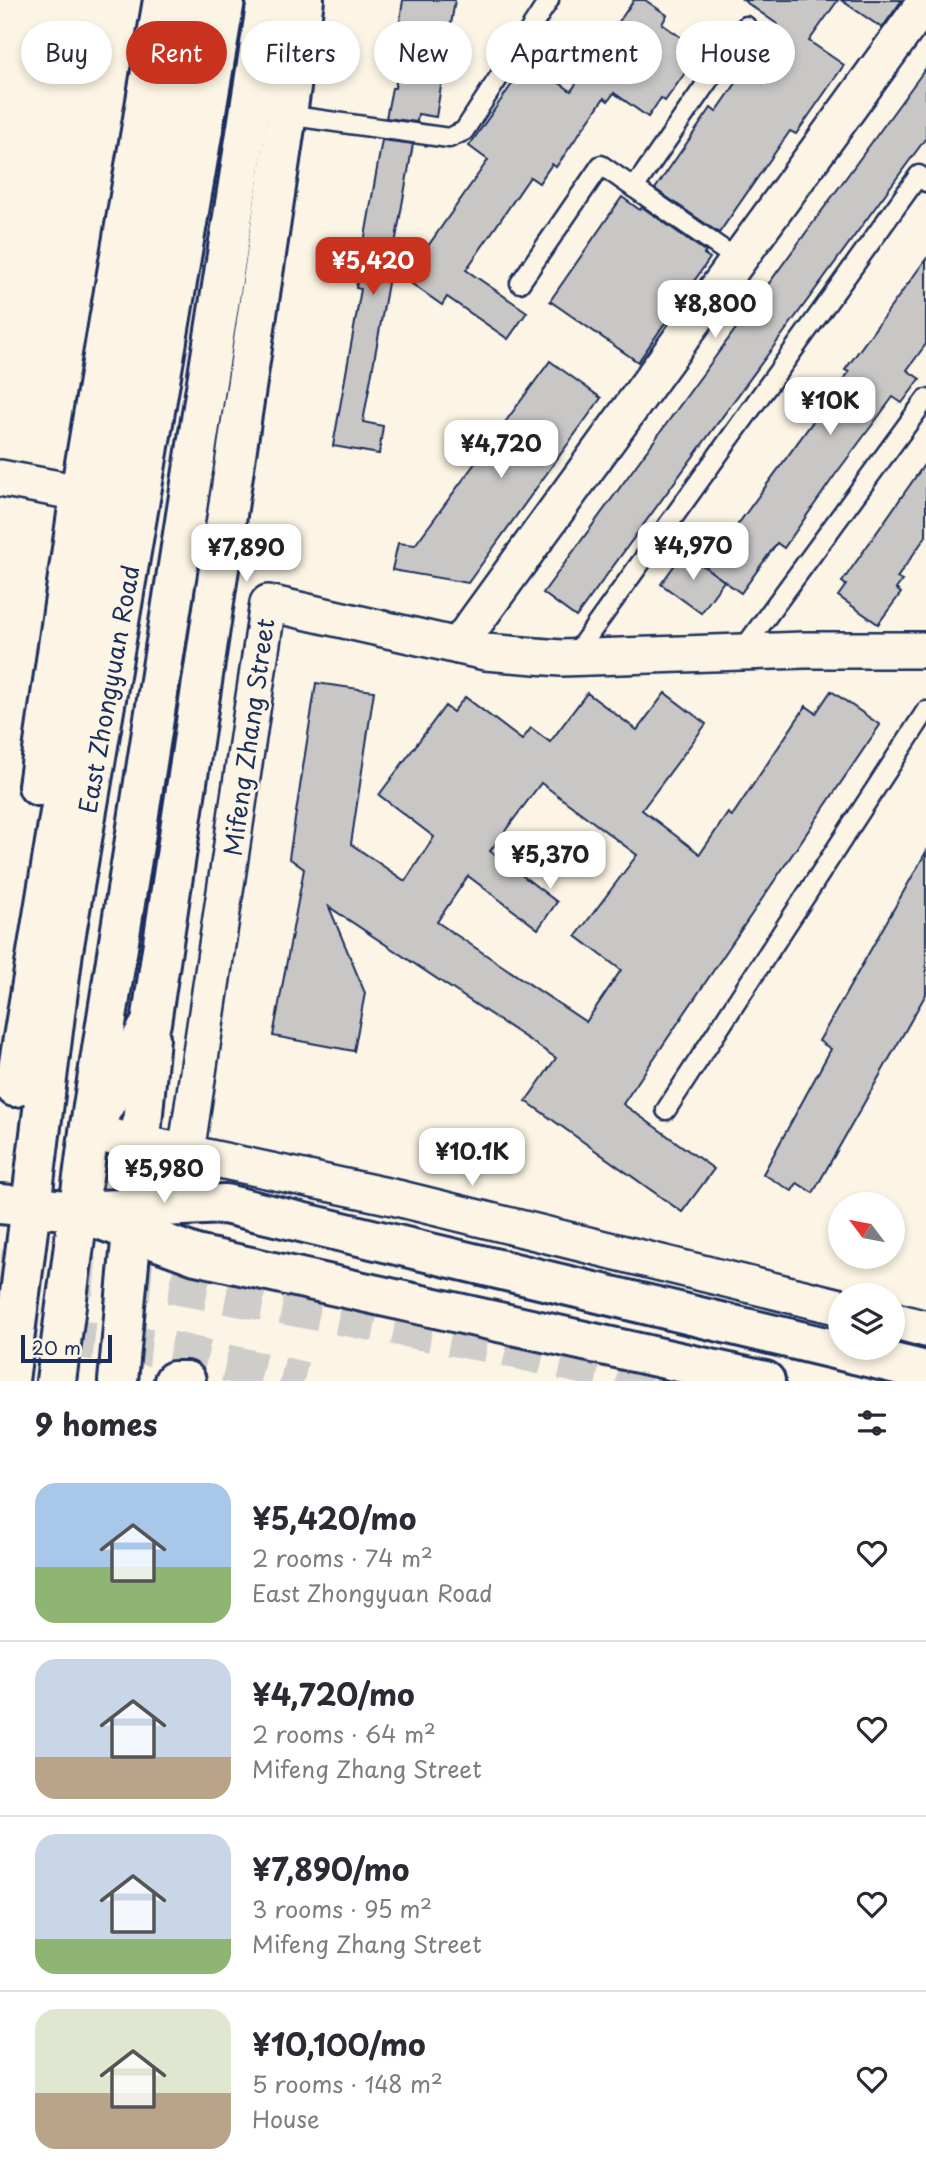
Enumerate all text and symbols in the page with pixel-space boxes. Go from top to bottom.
chip: Buy [21,21,112,84]
chip: Rent [126,21,227,84]
chip: Filters [241,21,360,84]
chip: New [374,21,472,84]
chip: Apartment [486,21,662,84]
chip: House [676,21,795,84]
pin: ¥5,420 [316,238,430,297]
text: ¥5,420 [332,242,414,277]
pin: ¥8,800 [658,280,772,340]
text: ¥8,800 [674,285,756,320]
pin: ¥10K [789,378,871,437]
text: ¥10K [800,382,860,417]
pin: ¥4,720 [444,420,558,480]
text: ¥4,720 [460,425,542,460]
pin: ¥4,970 [636,522,750,582]
pin: ¥7,890 [189,524,303,584]
text: ¥4,970 [654,527,732,562]
text: ¥7,890 [207,529,285,564]
street label: East Zhongyuan Road [68,562,148,816]
street label: Mifeng Zhang Street [213,616,283,858]
pin: ¥5,370 [493,832,607,891]
text: ¥5,370 [511,836,589,871]
pin: ¥10.1K [415,1128,529,1188]
text: ¥10.1K [435,1133,509,1168]
pin: ¥5,980 [107,1146,221,1205]
text: ¥5,980 [124,1150,204,1185]
north arrow [828,1192,905,1269]
map controls [828,1192,905,1360]
button: layers [828,1283,905,1360]
scale bar [21,1332,112,1364]
text: 20 m [32,1333,81,1361]
text: 9 homes [35,1401,157,1446]
icon: filters [853,1404,891,1442]
text: ¥5,420/mo [252,1495,416,1540]
icon: home [91,1511,175,1595]
icon: heart [853,1534,891,1572]
text: 2 rooms · 74 m² [252,1540,433,1575]
text: East Zhongyuan Road [252,1575,493,1610]
text: ¥4,720/mo [252,1671,415,1716]
icon: home [91,1687,175,1771]
icon: heart [853,1710,891,1748]
text: 2 rooms · 64 m² [252,1716,436,1751]
text: Mifeng Zhang Street [252,1751,482,1786]
text: ¥7,890/mo [252,1846,409,1891]
icon: home [91,1862,175,1946]
icon: heart [853,1885,891,1923]
text: 3 rooms · 95 m² [252,1891,432,1926]
text: Mifeng Zhang Street [252,1926,482,1961]
text: ¥10,100/mo [252,2021,426,2066]
icon: home [91,2037,175,2121]
icon: heart [853,2060,891,2098]
text: 5 rooms · 148 m² [252,2066,443,2101]
text: House [252,2101,319,2136]

